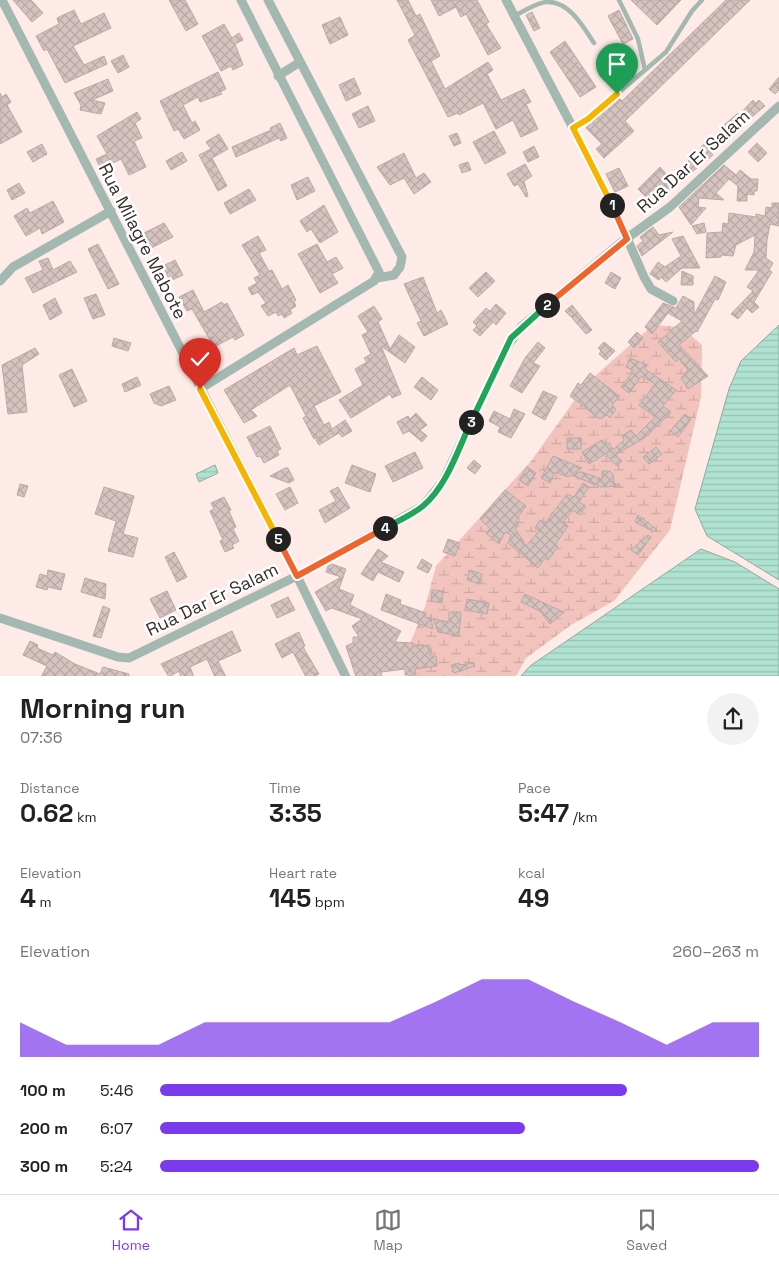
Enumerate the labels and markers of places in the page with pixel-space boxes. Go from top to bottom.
pin [596,43,638,94]
pin: 1 [600,192,624,218]
pin: 2 [534,292,560,318]
pin [179,338,221,389]
pin: 3 [458,410,484,434]
pin: 4 [372,516,398,540]
pin: 5 [266,526,290,552]

